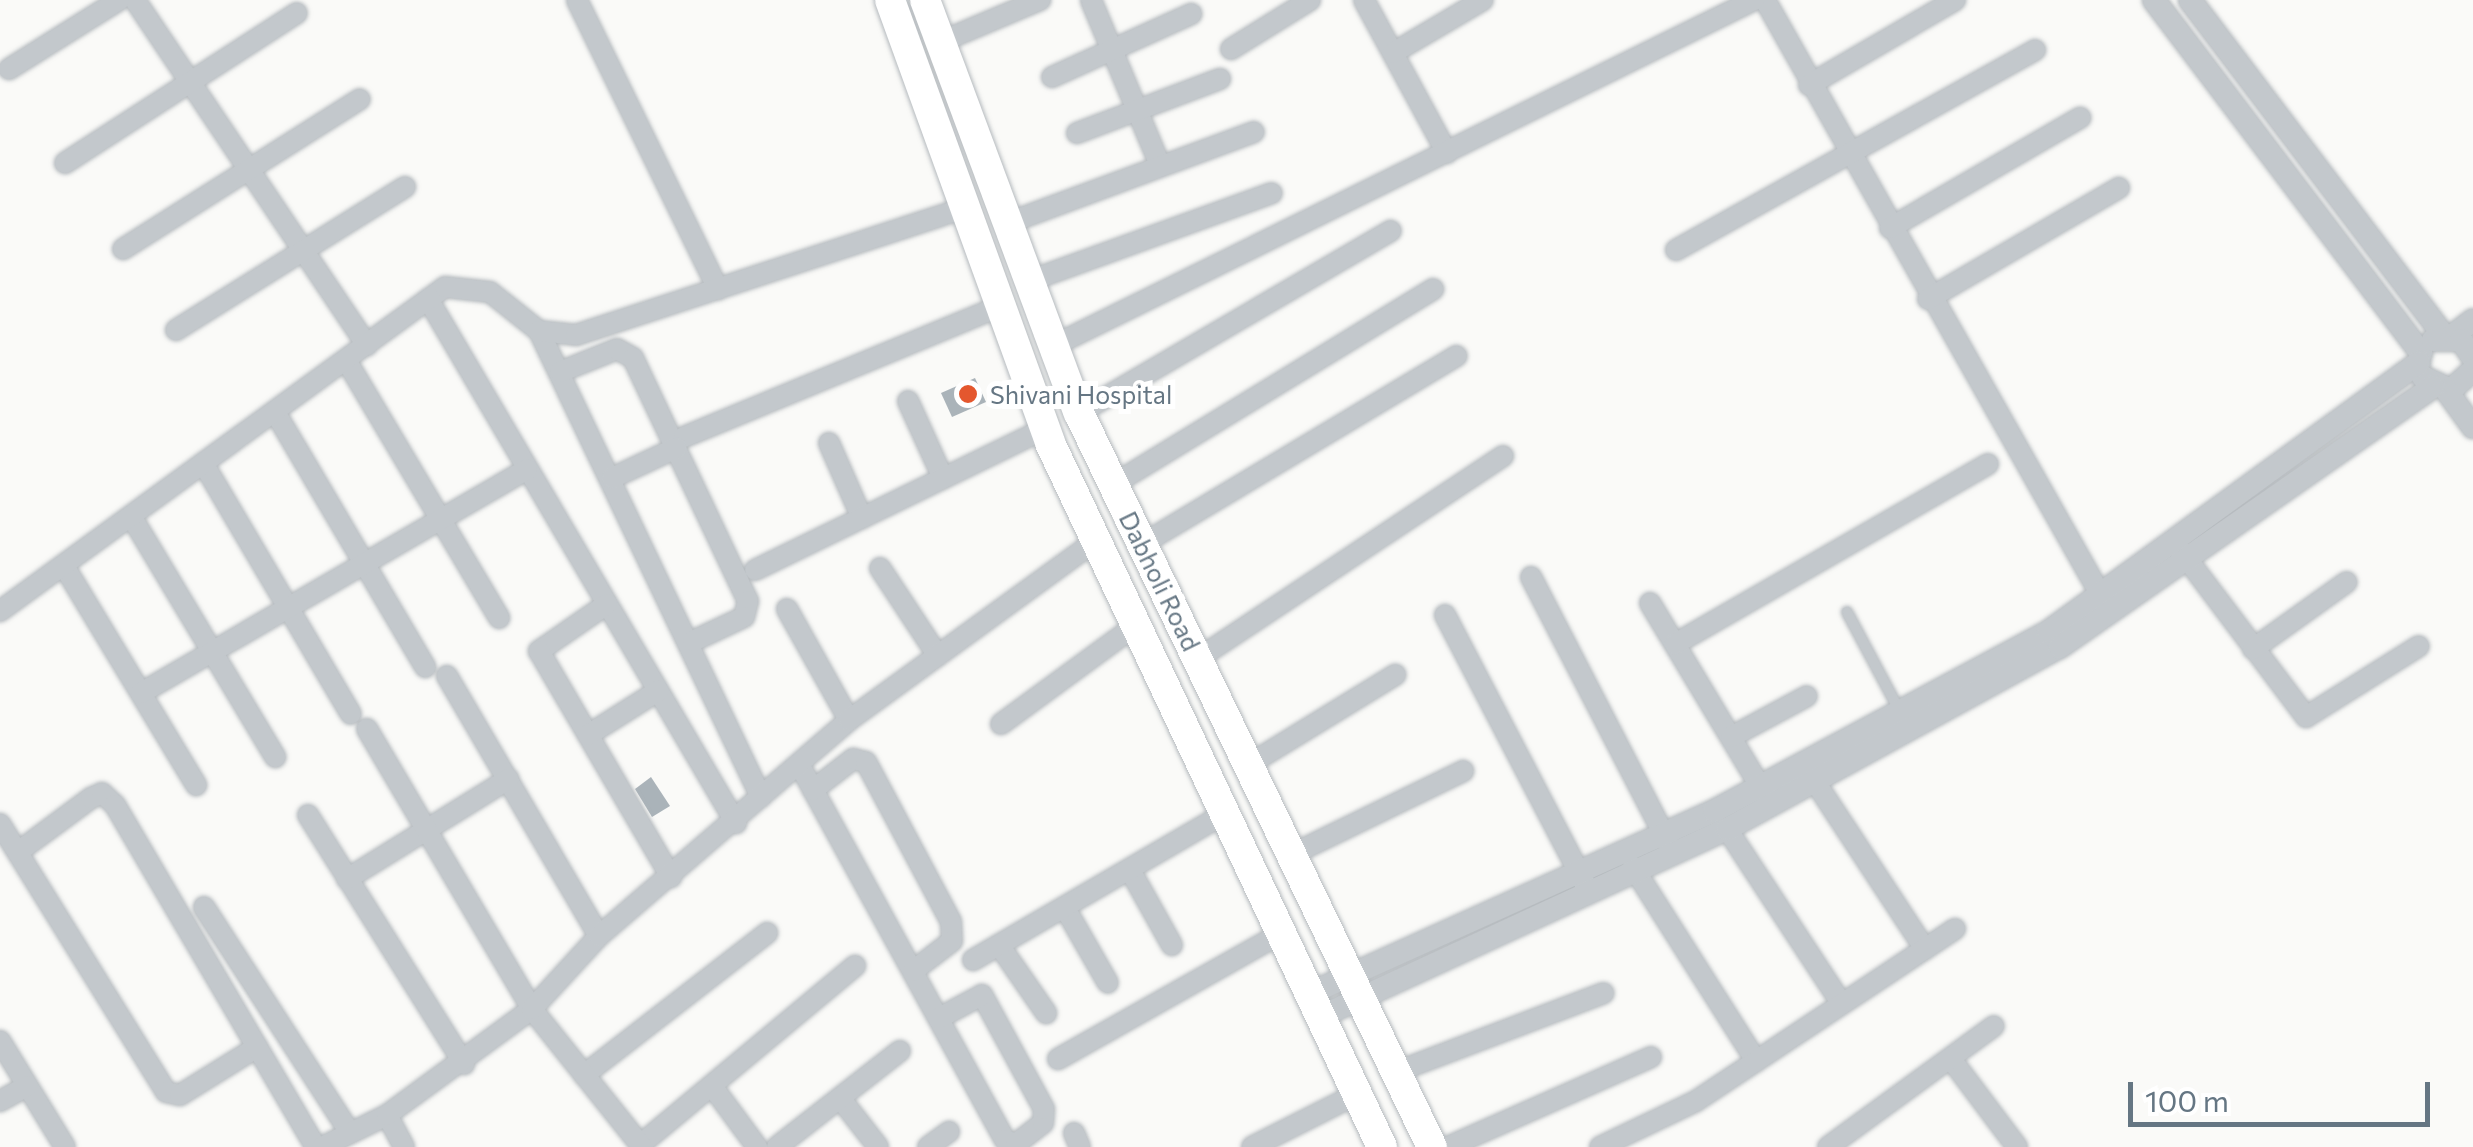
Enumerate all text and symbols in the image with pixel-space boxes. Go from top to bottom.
place label: Shivani Hospital [990,379,1172,409]
marker: Shivani Hospital [955,381,981,407]
street label: Dabholi Road [1113,506,1207,656]
scale bar [2133,1062,2436,1124]
text: 100 m [2145,1081,2229,1118]

